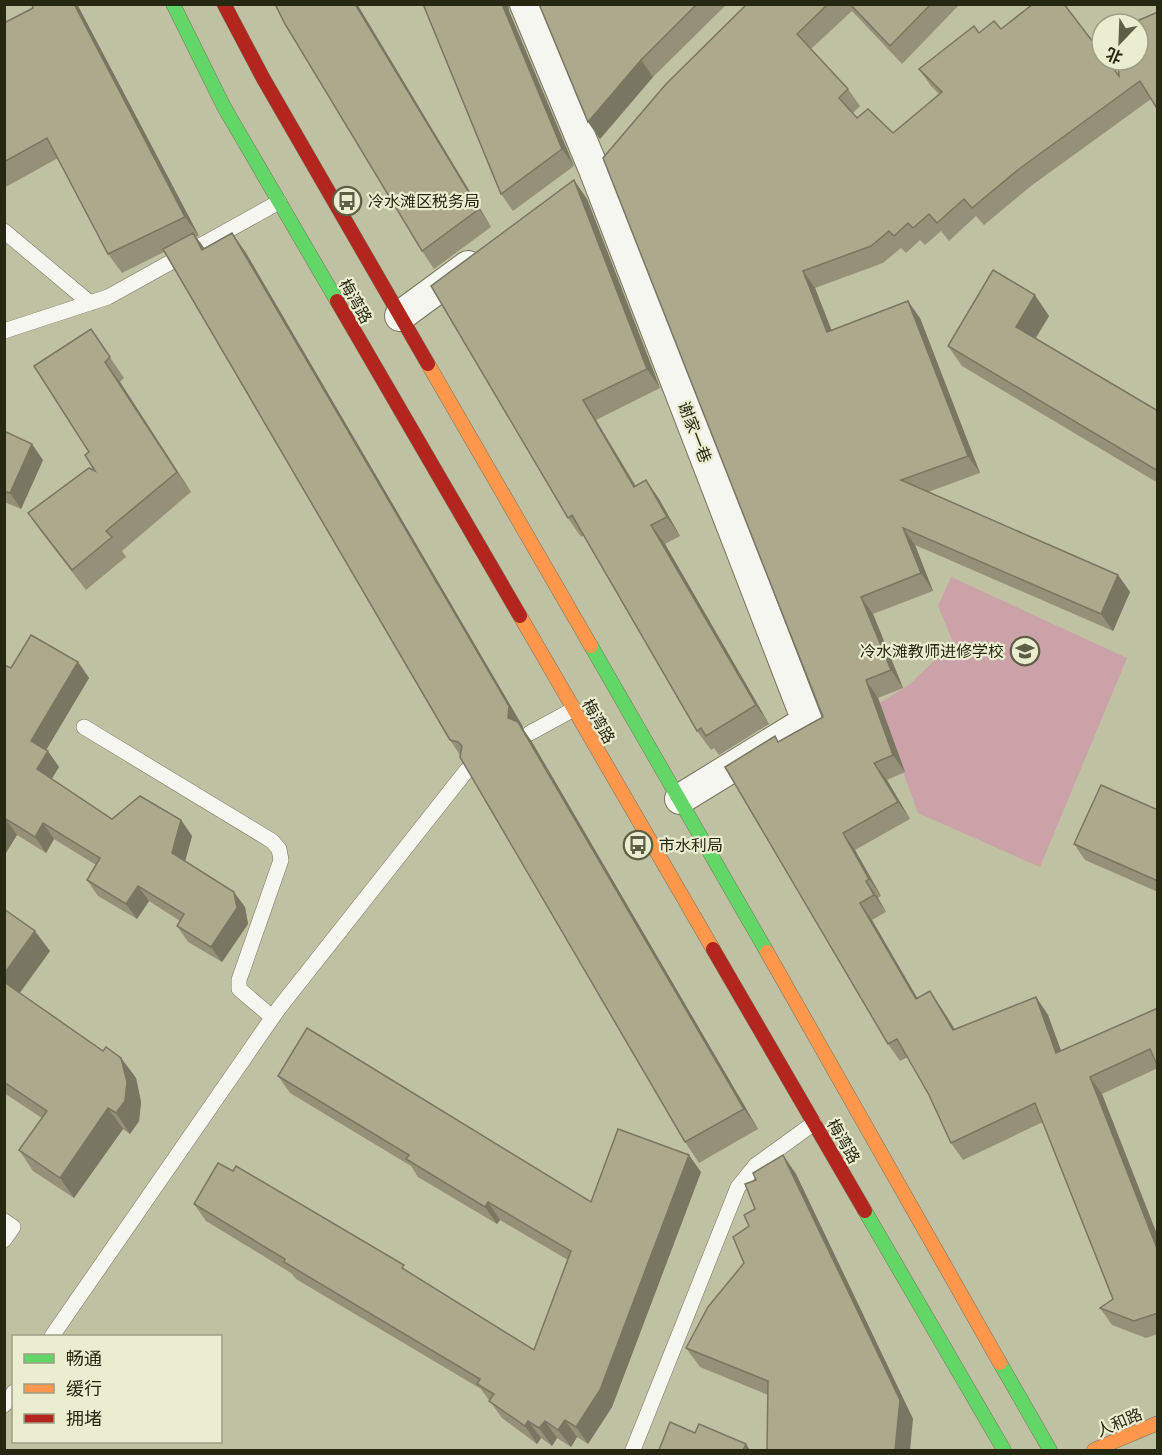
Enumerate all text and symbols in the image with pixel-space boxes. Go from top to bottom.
north arrow [1090,12,1150,72]
text: 北 [1103,43,1125,68]
bus stop icon: 冷水滩区税务局 [331,185,363,217]
place label: 冷水滩区税务局 [368,191,480,211]
street label: 梅湾路 [335,275,377,327]
street label: 谢家一巷 [674,399,716,465]
school or university icon: 冷水滩教师进修学校 [1009,635,1041,667]
place label: 冷水滩教师进修学校 [860,641,1004,661]
street label: 梅湾路 [578,695,620,747]
bus stop icon: 市水利局 [622,829,654,861]
place label: 市水利局 [659,835,723,855]
street label: 梅湾路 [823,1115,865,1167]
legend [12,1335,222,1443]
text: 畅通 [66,1347,102,1369]
text: 缓行 [66,1377,102,1399]
street label: 人和路 [1093,1403,1145,1441]
text: 拥堵 [66,1407,102,1429]

